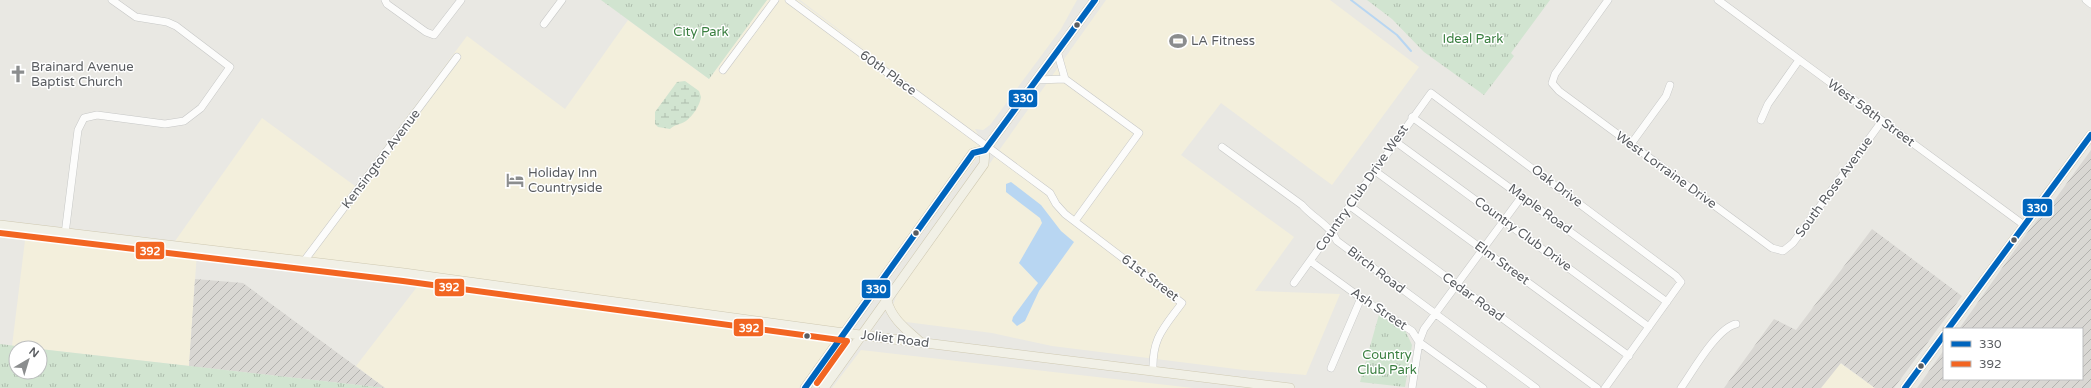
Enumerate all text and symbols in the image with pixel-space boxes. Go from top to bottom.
unlabelled marker [1072,20,1082,30]
park label: City Park [673,24,729,40]
sports icon: LA Fitness [1168,31,1188,51]
park label: Ideal Park [1443,31,1503,47]
place label: LA Fitness [1191,33,1255,49]
street label: 60th Place [857,47,919,99]
place label: Brainard Avenue Baptist Church [31,59,134,90]
church icon: Brainard Avenue Baptist Church [8,64,28,84]
street label: West 58th Street [1824,76,1918,150]
line badge: 330 [1008,89,1038,108]
text: 330 [1013,92,1033,105]
street label: Kensington Avenue [338,106,424,212]
street label: Country Club Drive West [1312,122,1412,254]
street label: West Lorraine Drive [1612,128,1720,212]
street label: South Rose Avenue [1792,133,1876,241]
street label: Oak Drive [1528,161,1586,211]
place label: Holiday Inn Countryside [528,165,602,196]
hotel icon: Holiday Inn Countryside [505,170,525,190]
street label: Maple Road [1505,181,1575,237]
street label: Country Club Drive [1471,193,1575,275]
line badge: 330 [2022,198,2053,217]
text: 330 [2027,202,2047,215]
unlabelled marker [911,228,921,238]
unlabelled marker [2009,235,2019,245]
street label: Elm Street [1471,238,1533,288]
line badge: 392 [135,241,165,260]
street label: Birch Road [1344,243,1408,297]
text: 392 [140,245,160,258]
street label: 61st Street [1118,251,1182,305]
street label: Cedar Road [1439,269,1507,325]
line badge: 392 [434,278,465,297]
line badge: 330 [861,279,891,299]
text: 392 [439,281,459,294]
text: 330 [866,283,886,296]
street label: Ash Street [1348,284,1410,334]
line badge: 392 [733,318,764,337]
text: 392 [739,322,759,335]
street label: Joliet Road [860,327,930,351]
legend [1943,328,2083,380]
unlabelled marker [802,331,812,341]
text: 330 [1979,337,2002,351]
north arrow [8,340,48,380]
text: N [26,345,41,360]
park label: Country Club Park [1357,347,1417,378]
text: 392 [1979,357,2002,371]
unlabelled marker [1916,361,1926,371]

